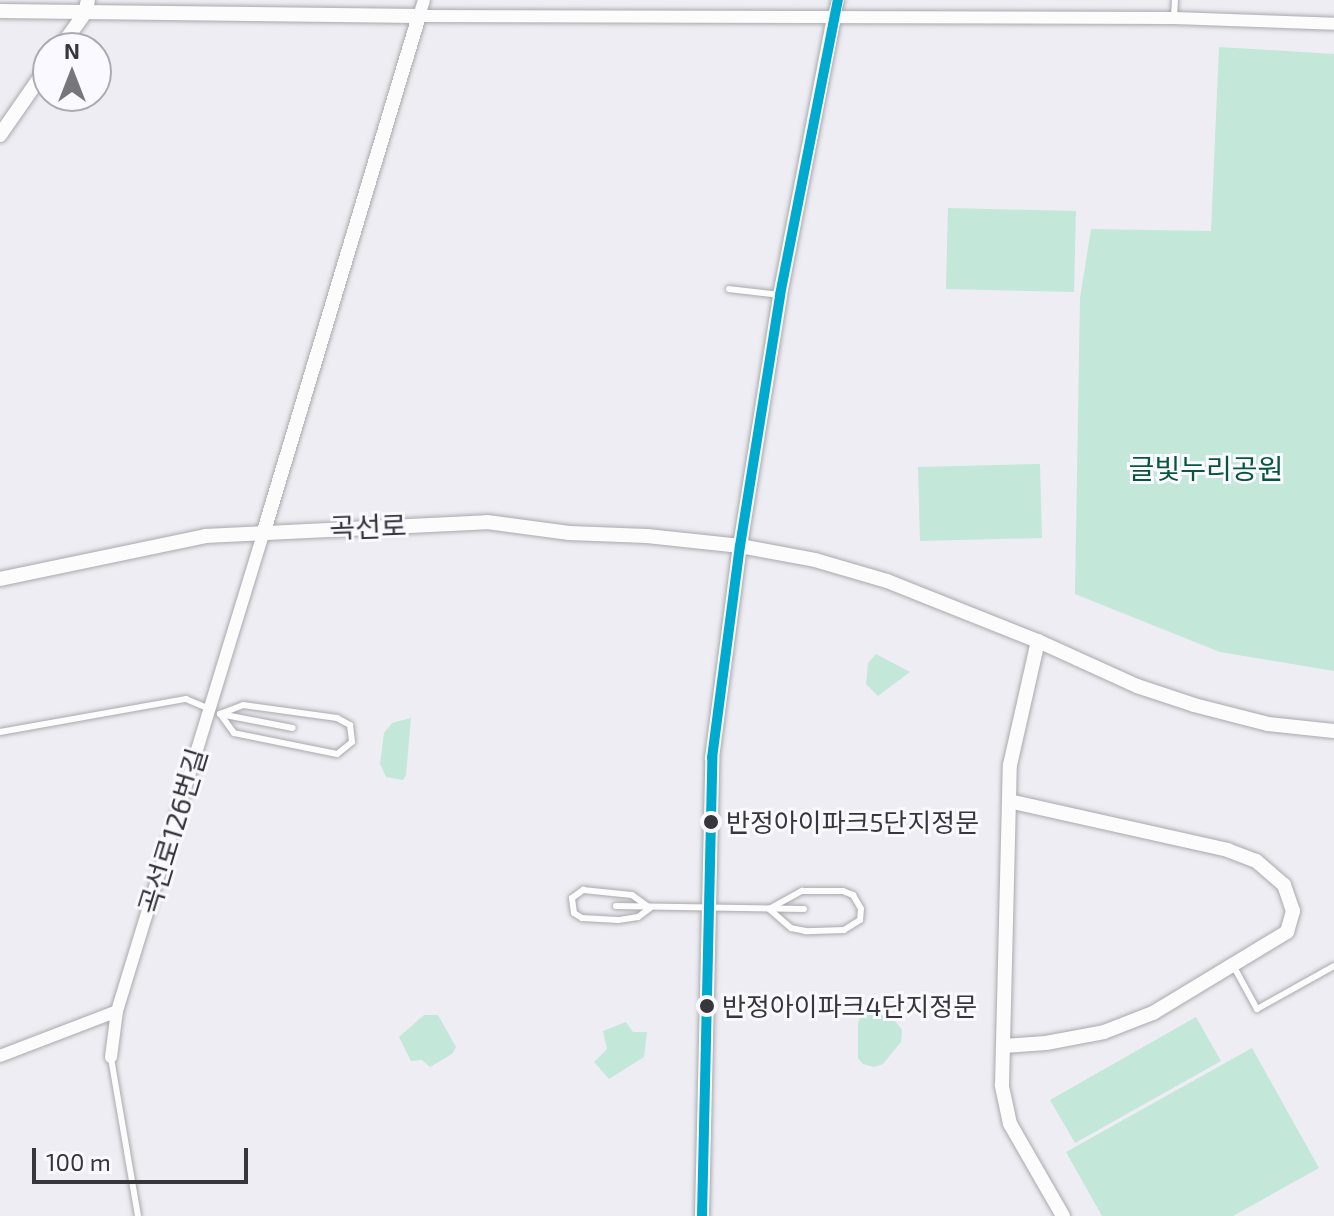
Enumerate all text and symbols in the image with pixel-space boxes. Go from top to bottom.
north arrow [32,32,112,112]
text: N [64,37,80,63]
park label: 글빛누리공원 [1129,451,1283,485]
street label: 곡선로 [329,508,407,544]
street label: 곡선로126번길 [131,744,213,918]
place label: 반정아이파크5단지정문 [726,806,979,838]
marker: 반정아이파크5단지정문 [703,814,719,830]
place label: 반정아이파크4단지정문 [722,990,977,1022]
marker: 반정아이파크4단지정문 [699,998,715,1014]
scale bar [36,1132,252,1182]
text: 100 m [46,1147,111,1176]

